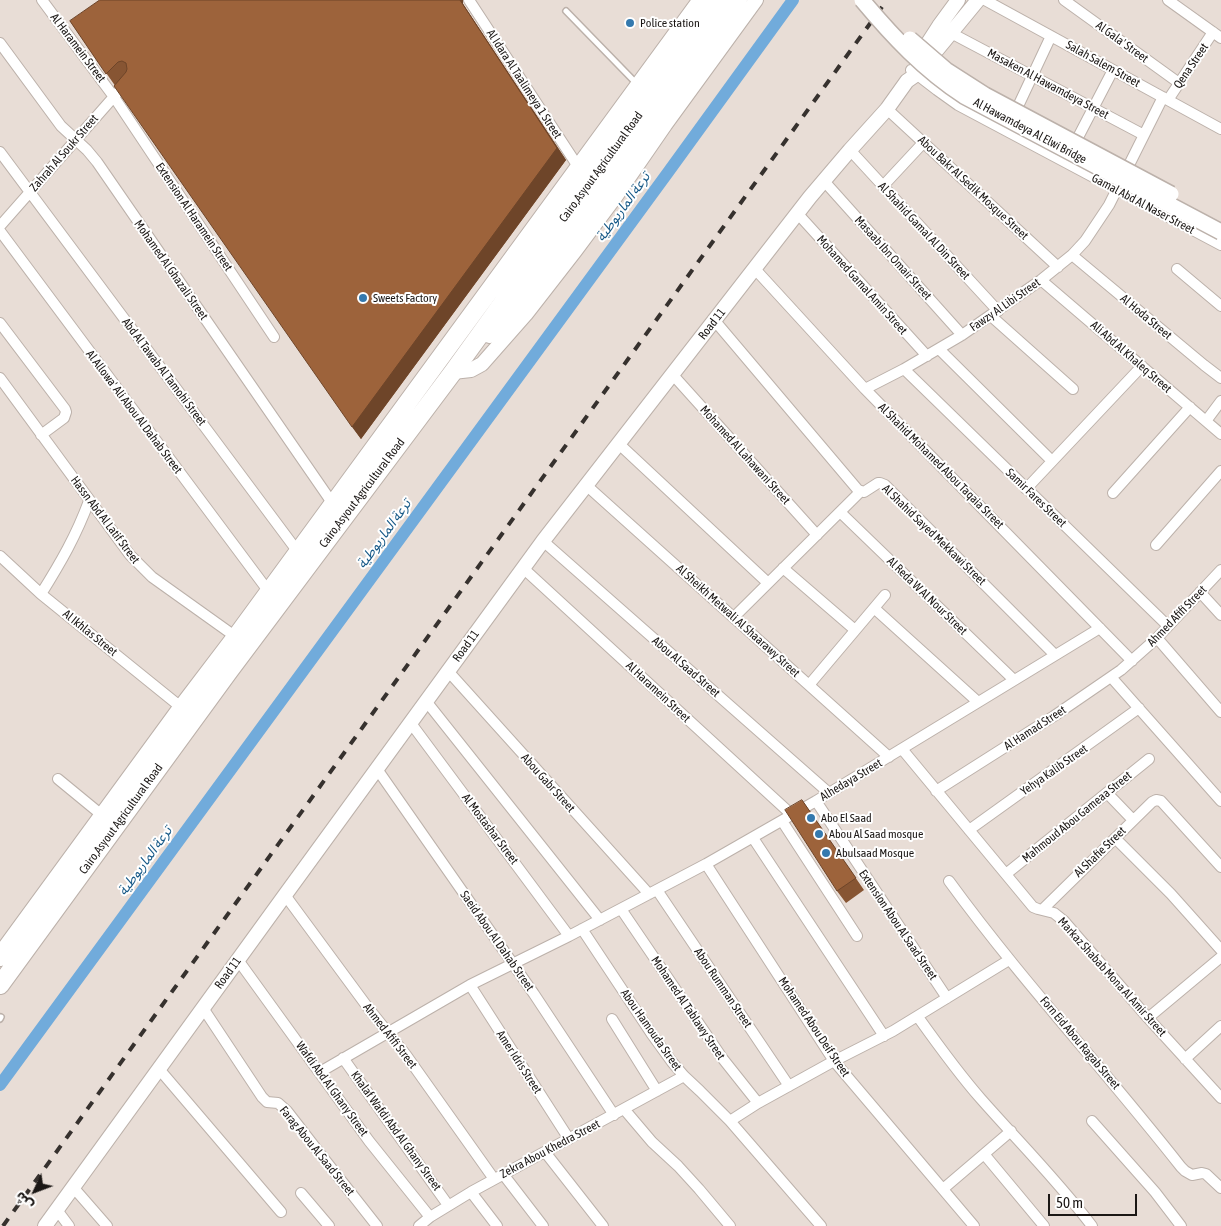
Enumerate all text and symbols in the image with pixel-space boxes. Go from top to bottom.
street label: Al Haramein Street [47,11,109,85]
place label: Police station [640,16,700,30]
marker: Police station [624,17,636,29]
street label: Al Gala' Street [1093,18,1151,66]
street label: Al Idara Al Taalimeya 1 Street [483,27,565,141]
street label: Salah Salem Street [1063,38,1143,90]
street label: Qena Street [1171,40,1211,92]
street label: Masaken Al Hawamdeya Street [985,46,1111,122]
street label: Al Hawamdeya Al Elwi Bridge [971,95,1089,167]
street label: Cairo,Asyout Agricultural Road [556,109,646,225]
street label: Zahrah Al Soukr Street [27,112,101,194]
street label: Abou Bakr Al Sedik Mosque Street [915,133,1031,243]
street label: Extension Al Haramein Street [152,160,236,274]
water label: ترعة الماريوطية [592,169,654,245]
street label: Gamal Abd Al Naser Street [1089,171,1197,237]
street label: Al Shahid Gamal Al Din Street [875,179,973,283]
street label: Masaab Ibn Omair Street [851,213,935,303]
street label: Mohamed Al Ghazali Street [131,217,211,323]
street label: Mohamed Gamal Amin Street [814,232,910,338]
street label: Fawzy Al Libi Street [967,275,1043,335]
place label: Sweets Factory [373,291,437,305]
street label: Al Hoda Street [1117,291,1175,343]
marker: Sweets Factory [357,292,369,304]
street label: Road 11 [695,305,729,343]
street label: Abd Al Tawab Al Tamohi Street [119,315,209,429]
street label: Ali Abd Al Khaleq Street [1088,318,1174,396]
street label: Al Allowa' Ali Abou Al Dahab Street [83,347,185,477]
street label: Al Shahid Mohamed Abou Taqaia Street [875,400,1007,532]
street label: Mohamed Al Lahawani Street [697,403,793,507]
street label: Cairo,Asyout Agricultural Road [316,435,408,551]
street label: Samir Fares Street [1003,466,1069,530]
street label: Hassn Abd Al Latif Street [67,473,143,567]
street label: Al Shahid Sayed Mekkawi Street [879,482,989,588]
water label: ترعة الماريوطية [353,496,415,572]
street label: Al Reda W Al Nour Street [884,554,970,638]
street label: Al Sheikh Metwali Al Shaarawy Street [673,562,803,680]
street label: Ahmed Afifi Street [1144,583,1210,649]
street label: Al Ikhlas Street [60,607,120,659]
street label: Road 11 [450,627,482,665]
street label: Abou Al Saad Street [649,634,723,700]
street label: Al Haramein Street [623,659,693,725]
street label: Al Hamad Street [1001,703,1069,753]
street label: Yehya Kalib Street [1018,742,1090,798]
street label: Abou Gabr Street [518,751,578,815]
street label: Alhedaya Street [817,756,885,804]
street label: Cairo,Asyout Agricultural Road [76,761,166,877]
street label: Mahmoud Abou Gameaa Street [1019,768,1135,866]
street label: Al Mostashar Street [459,791,521,867]
place label: Abo El Saad [821,811,872,825]
marker: Abo El Saad [805,812,817,824]
water label: ترعة الماريوطية [114,823,176,899]
street label: Al Shafie Street [1071,824,1129,880]
place label: Abou Al Saad mosque [829,827,923,841]
marker: Abou Al Saad mosque [813,828,825,840]
place label: Abulsaad Mosque [836,846,914,860]
marker: Abulsaad Mosque [820,847,832,859]
street label: Extension Abou Al Saad Street [856,867,940,983]
street label: Saeid Abou Al Dahab Street [457,888,537,994]
street label: Markaz Shabab Mona Al Amir Street [1055,914,1169,1040]
street label: Abou Rumman Street [691,945,755,1031]
street label: Road 11 [212,954,244,992]
street label: Mohamed Al Tablawy Street [648,954,728,1062]
street label: Mohamed Abou Deif Street [775,974,853,1080]
street label: Abou Hamouda Street [617,986,685,1074]
street label: Forn Eid Abou Ragab Street [1037,994,1123,1092]
street label: Ahmed Afifi Street [360,1000,420,1072]
street label: Amer Idris Street [493,1028,545,1096]
street label: Wafdi Abd Al Ghany Street [293,1039,371,1139]
street label: Khalaf Wafdi Abd Al Ghany Street [348,1068,444,1194]
street label: Farag Abou Al Saad Street [276,1103,358,1199]
street label: Zekra Abou Khedra Street [498,1117,602,1181]
north arrow [10,1166,60,1216]
scale bar [1051,1184,1140,1216]
text: ش [12,1189,36,1214]
text: 50 m [1056,1194,1083,1211]

